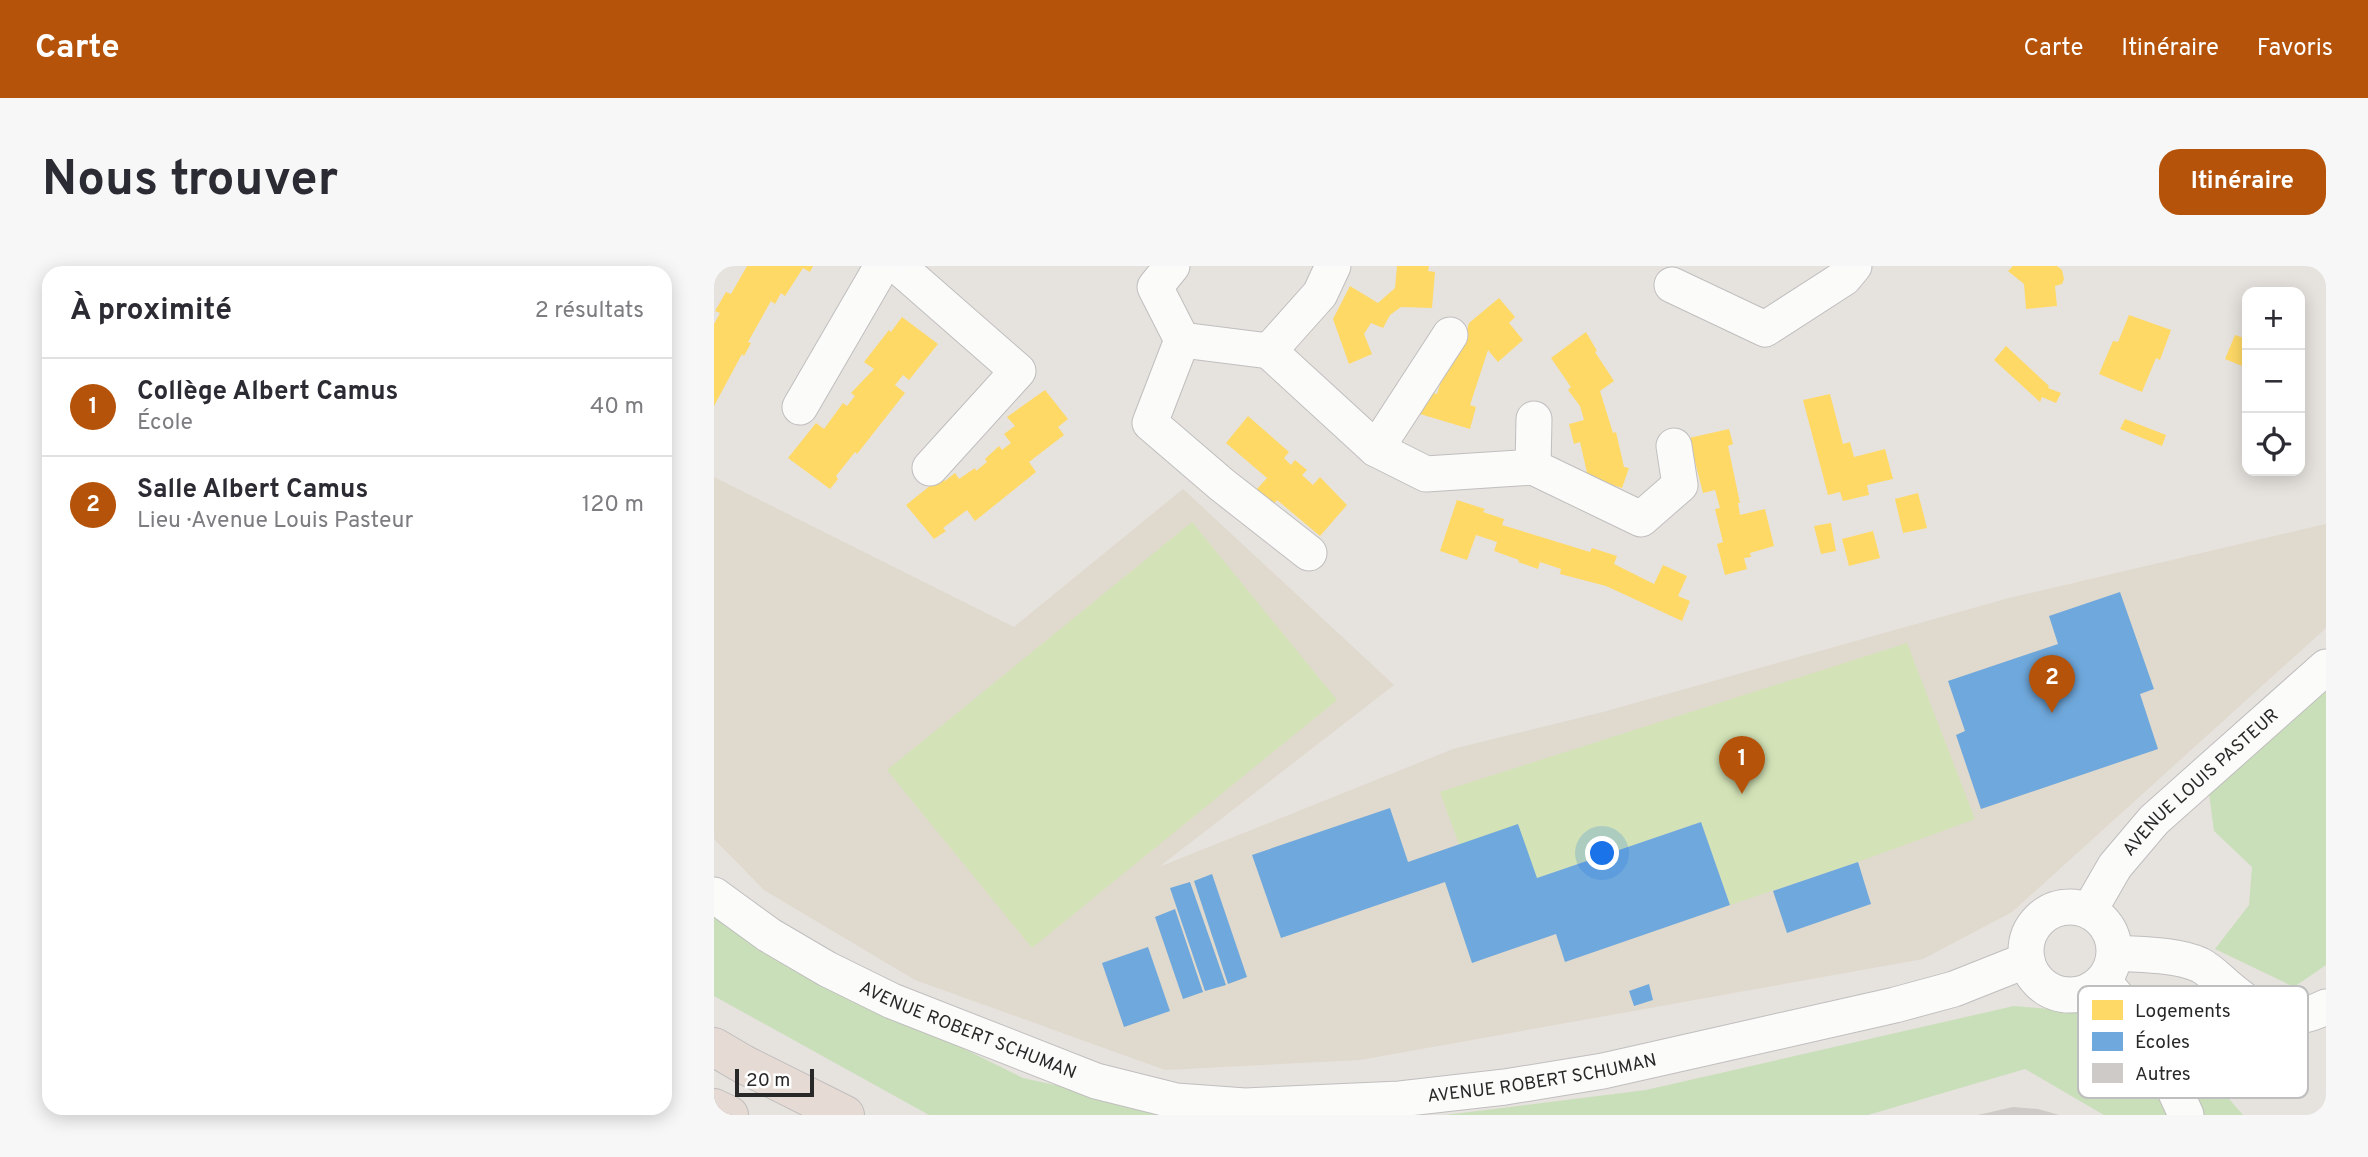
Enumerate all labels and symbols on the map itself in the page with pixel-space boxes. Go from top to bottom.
pin: 2 [2029,655,2075,713]
street label: AVENUE LOUIS PASTEUR [2118,704,2284,861]
pin: 1 [1719,736,1765,794]
your location [1585,836,1619,870]
street label: AVENUE ROBERT SCHUMAN [855,977,1079,1085]
legend [2078,986,2308,1098]
text: Logements [2135,1000,2231,1024]
text: Écoles [2135,1030,2190,1055]
street label: AVENUE ROBERT SCHUMAN [1426,1049,1659,1109]
text: Autres [2135,1063,2191,1087]
scale bar [735,1066,814,1098]

